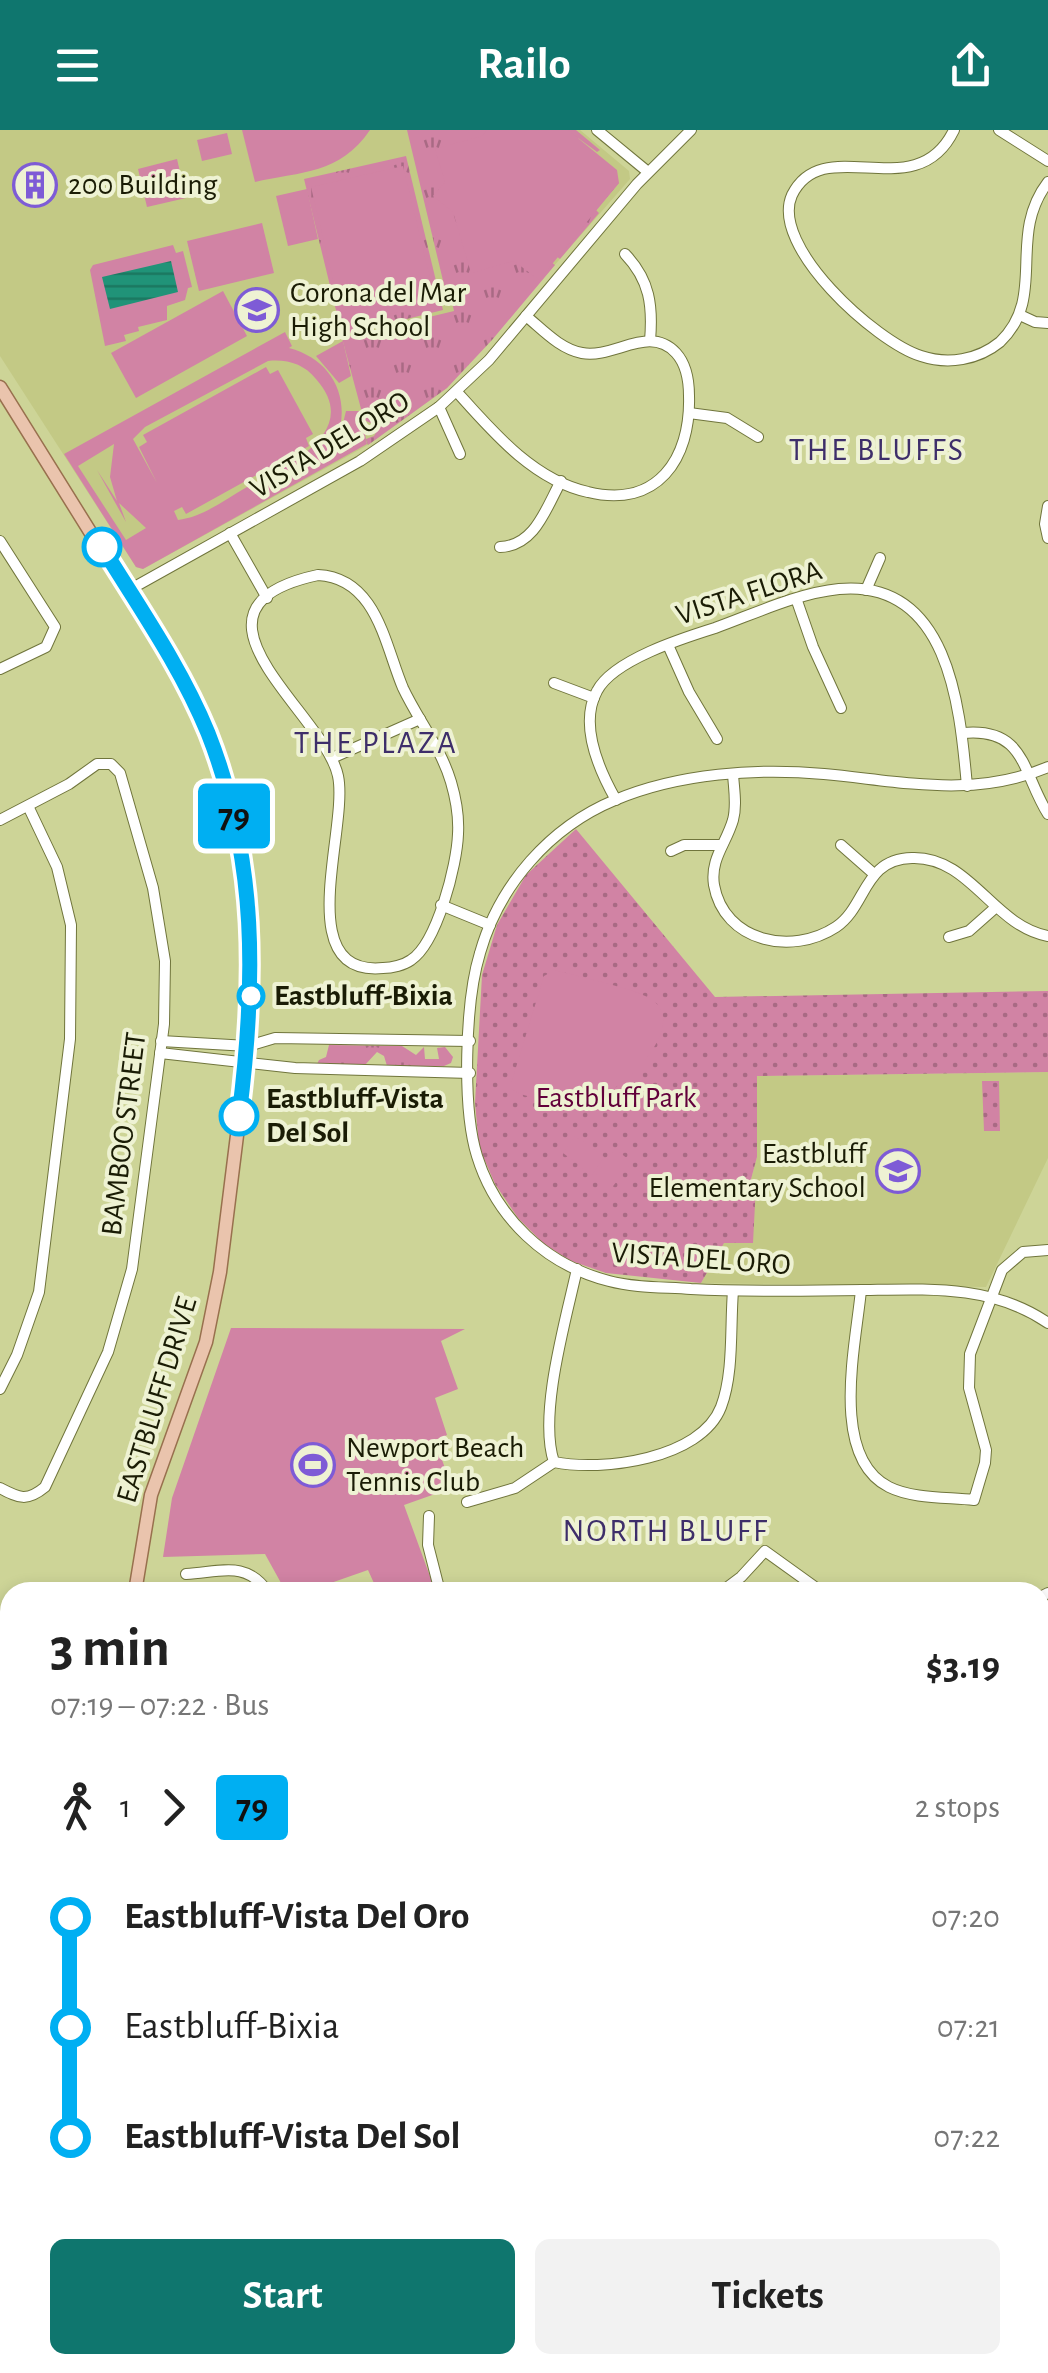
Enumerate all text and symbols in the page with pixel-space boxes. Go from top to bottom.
icon: menu [50,38,105,93]
icon: share [943,38,998,93]
text: Railo [477,42,571,87]
building icon: 200 Building [12,162,58,208]
place label: 200 Building [68,170,218,200]
place label: Corona del Mar High School [290,278,466,342]
school or university icon: Corona del Mar High School [234,287,280,333]
street label: VISTA DEL ORO [245,386,415,504]
district label: THE BLUFFS [789,434,965,466]
unlabelled marker [83,528,121,566]
street label: VISTA FLORA [672,555,826,631]
district label: THE PLAZA [294,727,458,759]
line badge: 79 [189,784,279,848]
text: 79 [218,799,250,834]
place label: Eastbluff-Bixia [274,981,453,1011]
marker: Eastbluff-Bixia [238,983,264,1009]
street label: BAMBOO STREET [97,1030,151,1238]
park label: Eastbluff Park [535,1083,697,1113]
place label: Eastbluff-Vista Del Sol [266,1084,444,1148]
marker: Eastbluff-Vista Del Sol [220,1097,258,1135]
place label: Eastbluff Elementary School [649,1139,868,1203]
school or university icon: Eastbluff Elementary School [875,1148,921,1194]
street label: VISTA DEL ORO [610,1238,792,1280]
street label: EASTBLUFF DRIVE [111,1294,203,1506]
place label: Newport Beach Tennis Club [346,1433,524,1497]
sports icon: Newport Beach Tennis Club [290,1442,336,1488]
district label: NORTH BLUFF [563,1515,769,1547]
text: 3 min [50,1621,170,1676]
text: $3.19 [926,1648,1000,1686]
text: 07:19 – 07:22 · Bus [50,1689,269,1721]
icon: walk [50,1780,105,1835]
icon: forward [146,1780,201,1835]
text: 79 [236,1790,268,1825]
text: 1 [120,1791,131,1823]
text: 2 stops [915,1791,1000,1823]
text: Eastbluff-Vista Del Oro [124,1898,470,1936]
text: 07:20 [931,1901,1000,1933]
text: Eastbluff-Bixia [124,2008,340,2046]
text: 07:21 [937,2011,1000,2043]
text: Eastbluff-Vista Del Sol [124,2118,460,2156]
text: 07:22 [933,2121,1000,2153]
button: Start [50,2239,515,2354]
button: Tickets [535,2239,1000,2354]

